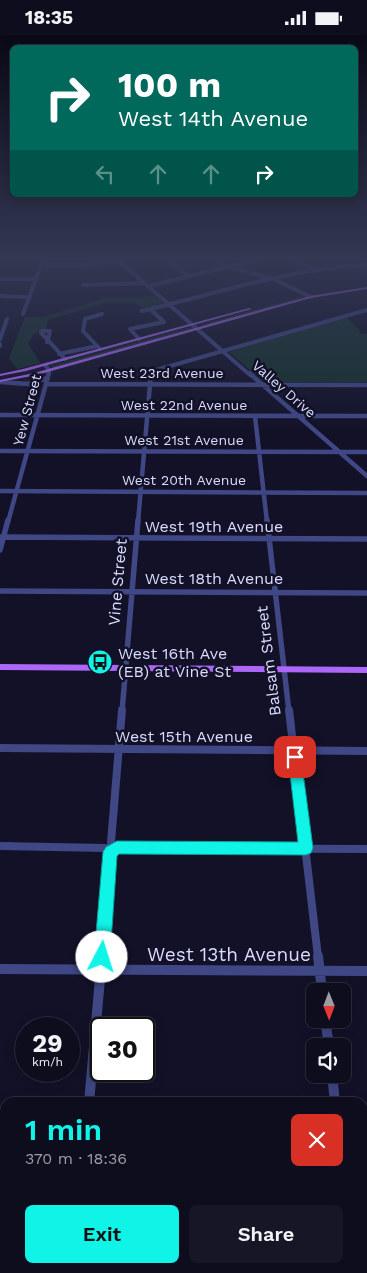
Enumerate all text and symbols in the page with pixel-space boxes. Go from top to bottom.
text: 18:35 [25,6,73,29]
text: 100 m [118,64,221,106]
icon: right [35,65,100,130]
text: West 14th Avenue [118,106,308,131]
icon: left [91,160,119,188]
icon: ahead [144,160,172,188]
icon: ahead [197,160,225,188]
icon: right [250,160,278,188]
street label: Valley Drive [249,357,319,421]
street label: West 23rd Avenue [100,365,224,381]
street label: Yew Street [10,372,44,447]
street label: West 22nd Avenue [121,397,247,413]
street label: West 21st Avenue [124,432,244,448]
street label: West 20th Avenue [122,472,246,488]
street label: West 19th Avenue [145,517,283,536]
street label: Vine Street [104,537,131,626]
street label: West 18th Avenue [145,569,283,588]
street label: Balsam Street [252,605,285,717]
place label: West 16th Ave (EB) at Vine St [118,644,231,681]
bus stop icon: West 16th Ave (EB) at Vine St [87,649,113,675]
street label: West 15th Avenue [115,727,253,746]
pin [274,736,316,778]
icon: arrive [281,743,309,771]
position arrow [75,930,127,982]
street label: West 13th Avenue [147,943,311,966]
north arrow [306,983,351,1027]
map controls [306,983,351,1083]
speed limit sign: 30 [90,1017,155,1082]
text: 29 [32,1029,63,1058]
button: sound [306,1038,351,1083]
text: km/h [32,1055,63,1069]
text: 1 min [25,1112,102,1147]
button: close [291,1114,343,1166]
text: 370 m · 18:36 [25,1149,127,1168]
button: Exit [25,1205,179,1263]
button: Share [189,1205,343,1263]

